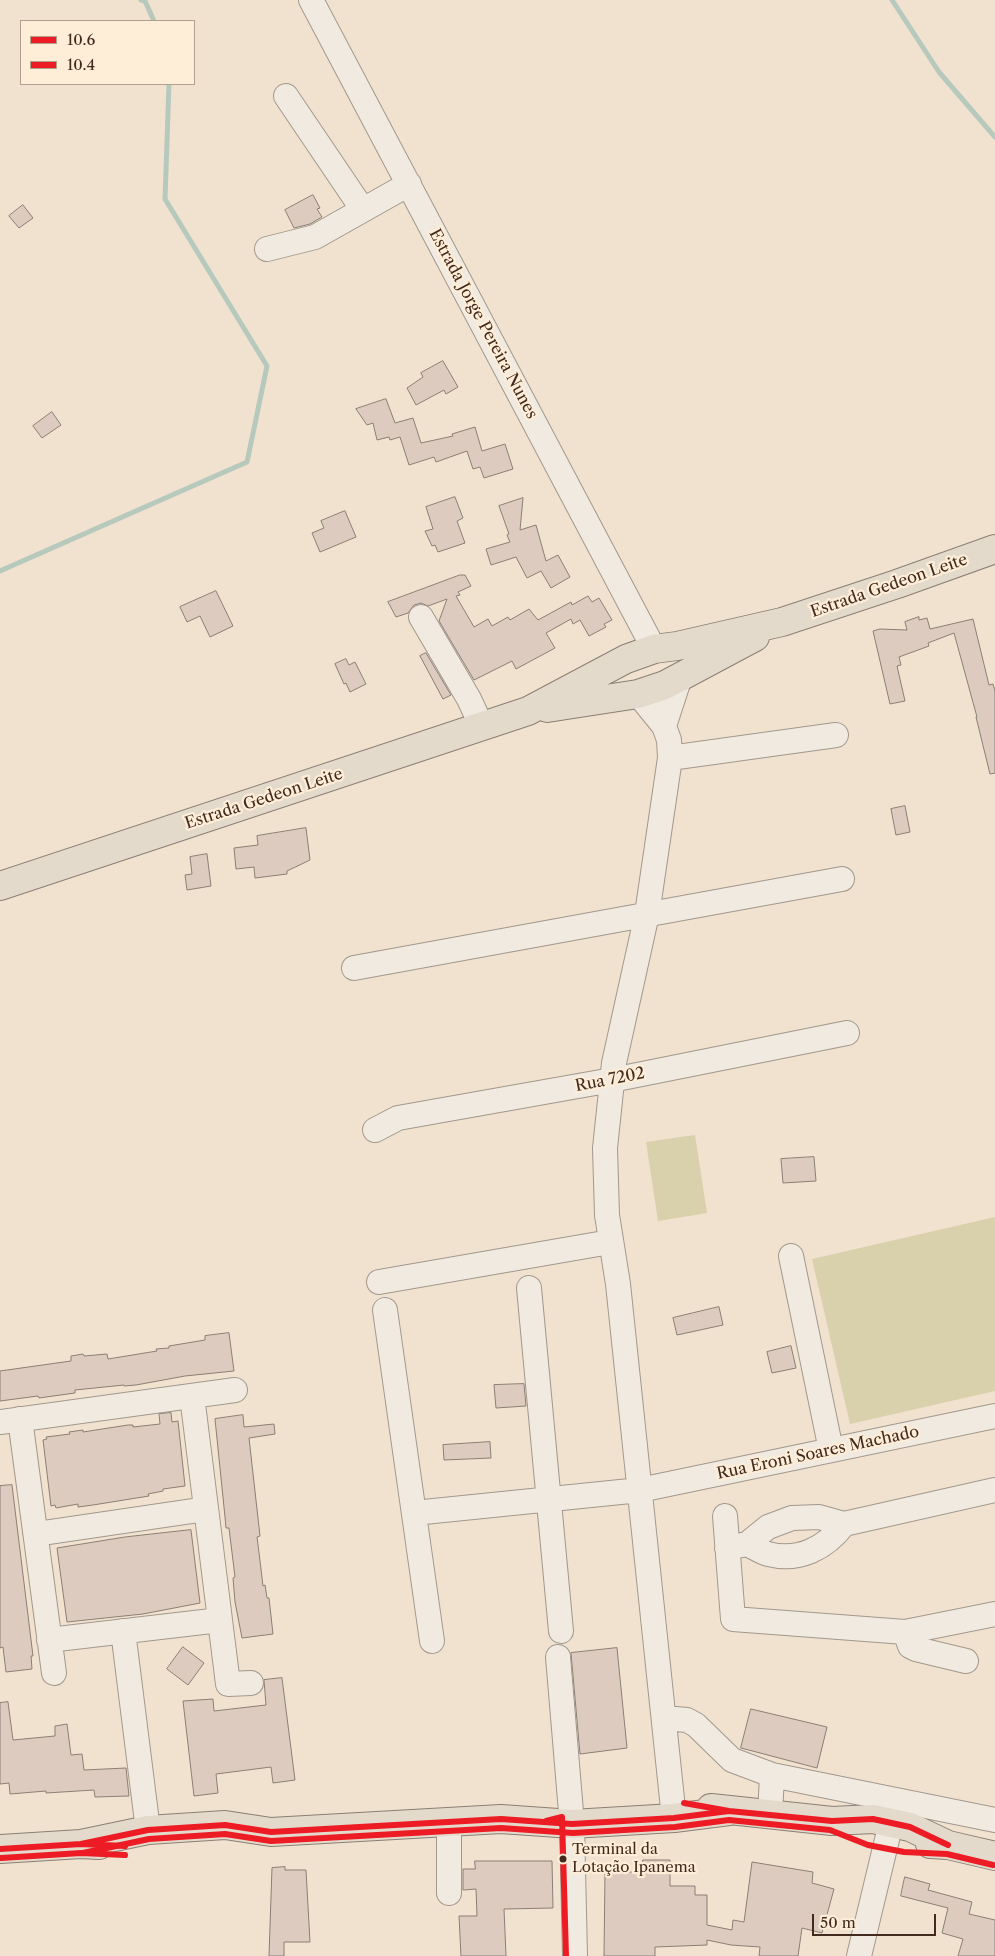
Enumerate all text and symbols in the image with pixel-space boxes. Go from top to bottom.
legend [20,20,195,85]
text: 10.6 [67,30,95,49]
text: 10.4 [67,55,95,74]
street label: Estrada Jorge Pereira Nunes [425,226,541,422]
street label: Estrada Gedeon Leite [808,550,970,622]
street label: Estrada Gedeon Leite [183,764,345,834]
street label: Rua 7202 [573,1064,647,1096]
street label: Rua Eroni Soares Machado [715,1422,921,1484]
place label: Terminal da Lotação Ipanema [572,1841,696,1876]
marker: Terminal da Lotação Ipanema [558,1854,568,1864]
scale bar [815,1904,939,1936]
text: 50 m [820,1913,856,1932]

